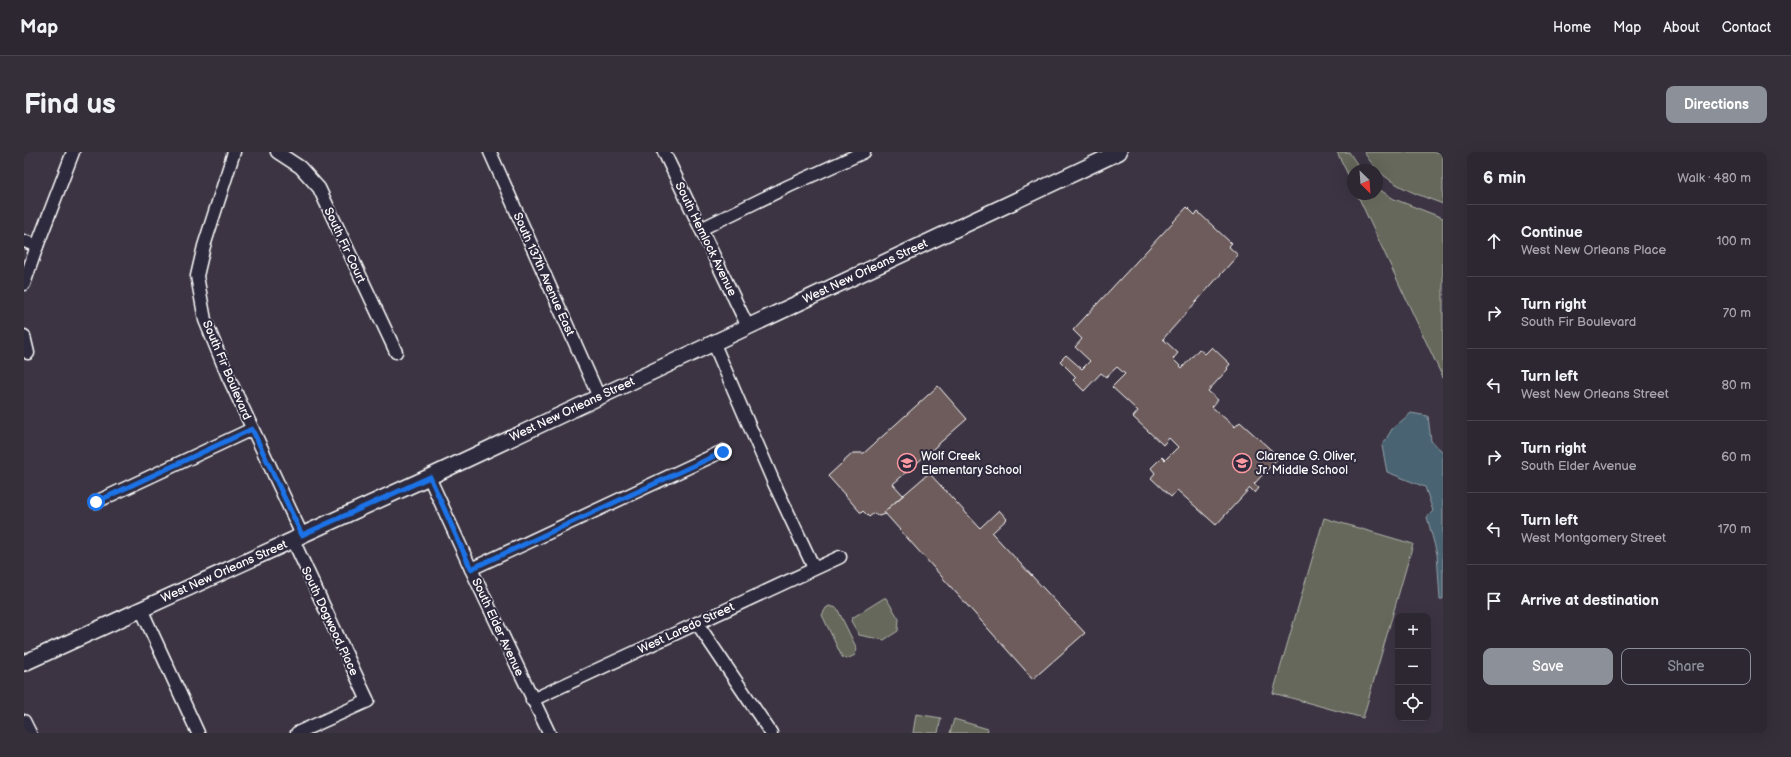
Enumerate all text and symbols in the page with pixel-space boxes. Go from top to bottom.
text: Map [20,16,58,39]
text: Home [1553,19,1591,36]
text: Map [1613,19,1641,36]
text: About [1663,19,1700,36]
text: Contact [1722,19,1771,36]
button: Directions [1666,86,1767,123]
text: Find us [24,88,116,121]
north arrow [1347,164,1383,200]
text: 6 min [1483,168,1526,188]
text: Walk · 480 m [1677,170,1751,186]
street label: South Hemlock Avenue [671,180,740,299]
street label: South Fir Court [320,205,369,286]
street label: South 137th Avenue East [510,210,578,339]
text: Continue [1521,223,1583,242]
icon: ahead [1483,230,1505,252]
text: 100 m [1716,233,1751,249]
street label: West New Orleans Street [800,236,930,307]
text: West New Orleans Place [1521,242,1666,258]
text: Turn right [1521,295,1586,314]
icon: right [1483,302,1505,324]
text: 70 m [1723,305,1751,321]
text: South Fir Boulevard [1521,314,1636,330]
street label: South Fir Boulevard [199,318,254,422]
text: Turn left [1521,367,1578,386]
street label: West New Orleans Street [507,374,637,445]
icon: left [1483,374,1505,396]
text: 80 m [1722,377,1751,393]
text: West New Orleans Street [1521,386,1669,402]
text: Turn right [1521,439,1586,458]
route end [714,443,732,461]
icon: right [1483,446,1505,468]
place label: Wolf Creek Elementary School [921,449,1022,478]
place label: Clarence G. Oliver, Jr. Middle School [1256,449,1356,478]
text: 60 m [1721,449,1751,465]
school or university icon: Wolf Creek Elementary School [896,452,918,474]
school or university icon: Clarence G. Oliver, Jr. Middle School [1231,452,1253,474]
text: South Elder Avenue [1521,458,1636,474]
route start [87,493,105,511]
text: Turn left [1521,511,1578,530]
icon: left [1483,518,1505,540]
text: 170 m [1718,521,1751,537]
text: West Montgomery Street [1521,530,1666,546]
street label: West New Orleans Street [159,537,290,606]
street label: South Dogwood Place [298,564,361,678]
street label: South Elder Avenue [468,576,527,679]
icon: arrive [1483,590,1505,612]
text: Arrive at destination [1521,591,1659,610]
street label: West Laredo Street [636,599,737,657]
map controls [1395,613,1431,721]
button: + [1395,613,1431,649]
button: Save [1483,648,1613,685]
button: Share [1621,648,1751,685]
button: − [1395,649,1431,685]
button: locate [1395,685,1431,721]

